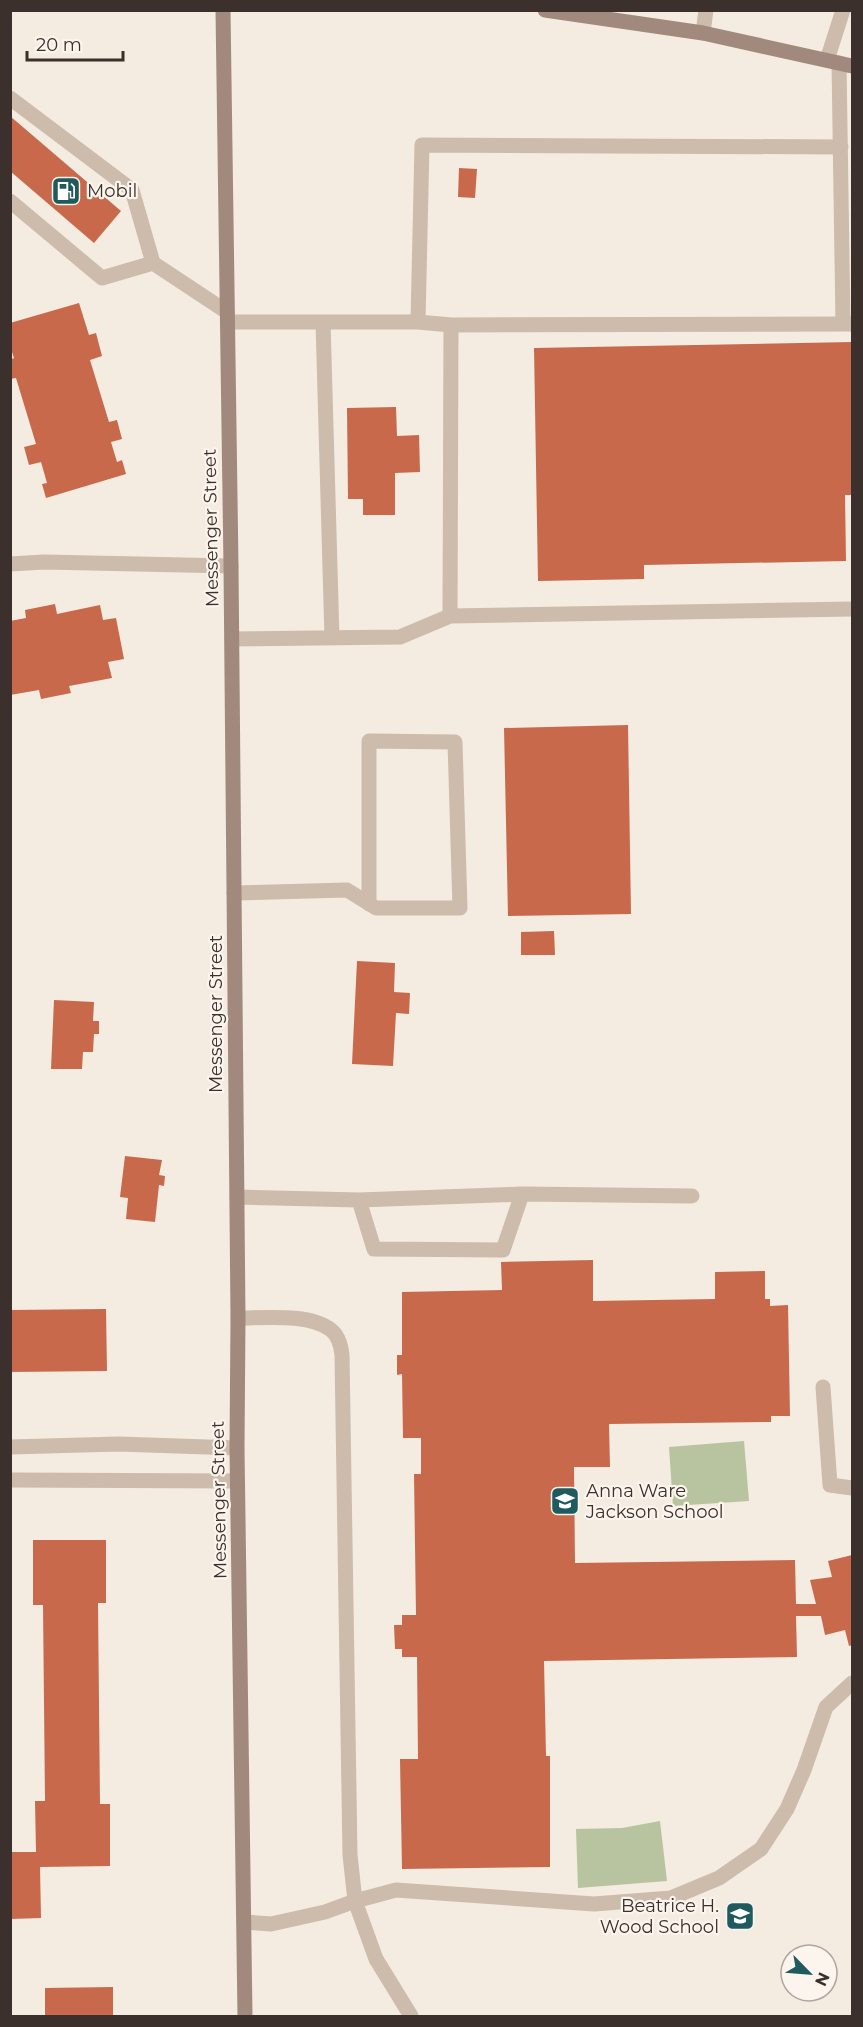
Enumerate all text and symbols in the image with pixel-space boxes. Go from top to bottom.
scale bar [27,24,123,62]
text: 20 m [36,34,82,56]
fuel station icon: Mobil [50,175,82,207]
place label: Mobil [87,180,137,202]
street label: Messenger Street [199,449,223,607]
street label: Messenger Street [205,935,227,1093]
street label: Messenger Street [207,1421,231,1579]
place label: Anna Ware Jackson School [585,1480,724,1523]
school or university icon: Anna Ware Jackson School [549,1485,581,1517]
place label: Beatrice H. Wood School [600,1895,719,1938]
school or university icon: Beatrice H. Wood School [724,1900,756,1932]
north arrow [779,1943,839,2003]
text: N [811,1969,833,1989]

